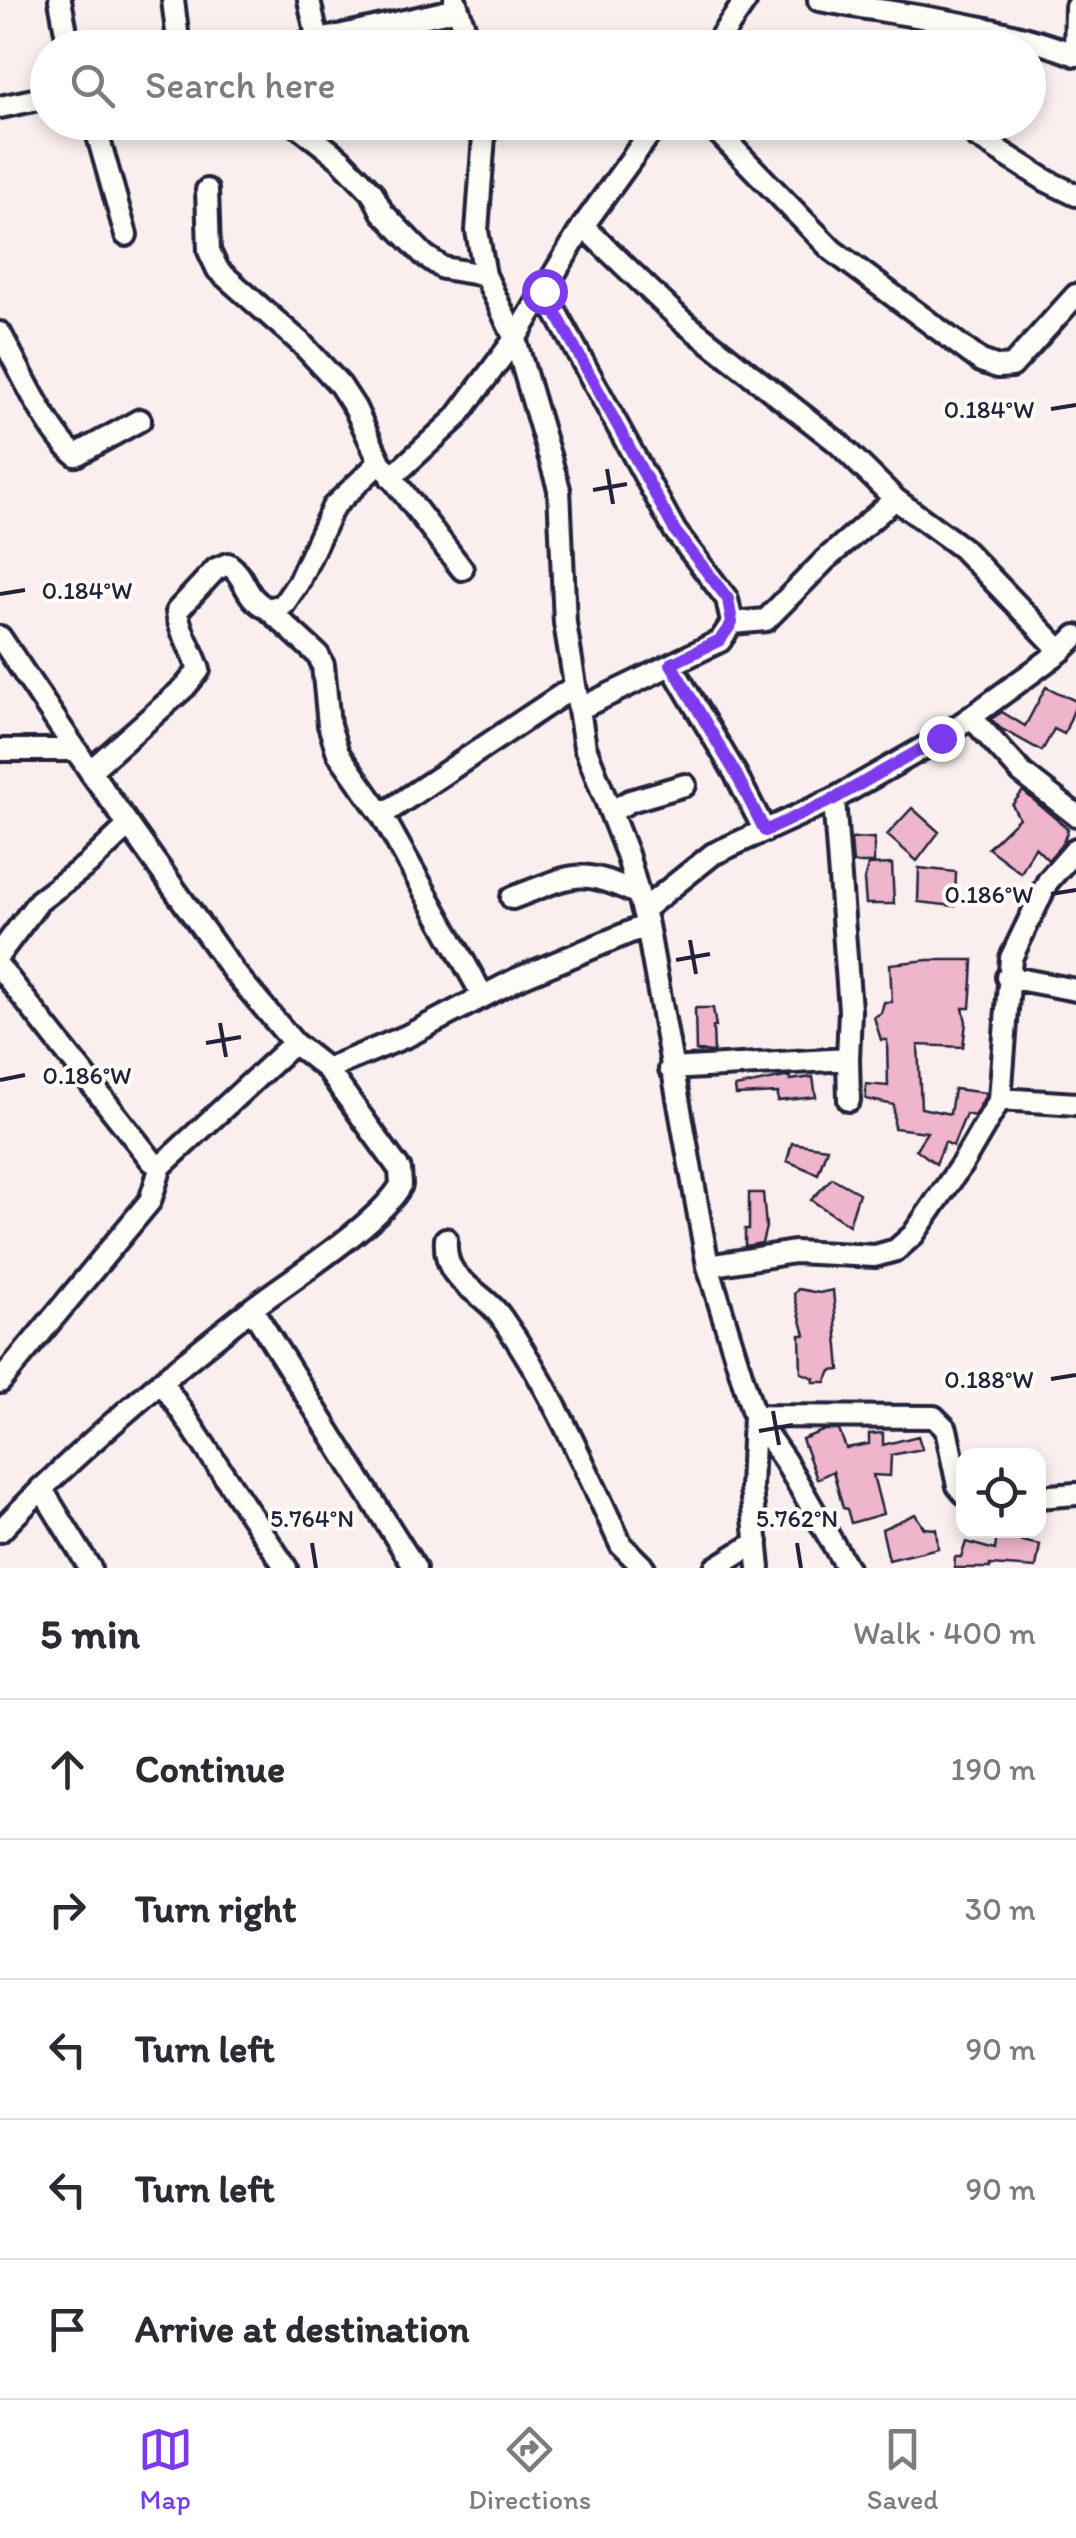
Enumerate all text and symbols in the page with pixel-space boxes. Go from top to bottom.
search box [30,30,1046,140]
icon: search [65,58,120,113]
text: Search here [145,62,336,108]
route start [522,269,568,315]
text: 0.184°W [944,394,1034,424]
text: 0.184°W [42,575,132,605]
route end [919,716,965,762]
text: 0.186°W [945,879,1033,909]
text: 0.186°W [43,1060,131,1090]
text: 0.188°W [944,1364,1034,1394]
map controls [956,1448,1046,1538]
button: locate [956,1448,1046,1538]
text: 5.764°N [270,1503,354,1533]
text: 5.762°N [756,1503,838,1533]
text: 5 min [40,1608,140,1659]
text: Walk · 400 m [853,1614,1036,1652]
icon: ahead [40,1742,95,1797]
text: Continue [135,1746,285,1792]
text: 190 m [951,1750,1036,1788]
icon: right [40,1882,95,1937]
text: Turn right [135,1886,297,1932]
text: 30 m [965,1890,1036,1928]
icon: left [40,2022,95,2077]
text: Turn left [135,2026,275,2072]
text: 90 m [965,2030,1036,2068]
icon: left [40,2162,95,2217]
text: Turn left [135,2166,275,2212]
text: 90 m [965,2170,1036,2208]
icon: arrive [40,2302,95,2357]
text: Arrive at destination [135,2306,470,2352]
tab: Map [138,2422,193,2516]
tab: Directions [468,2422,591,2516]
tab: Saved [867,2422,938,2516]

